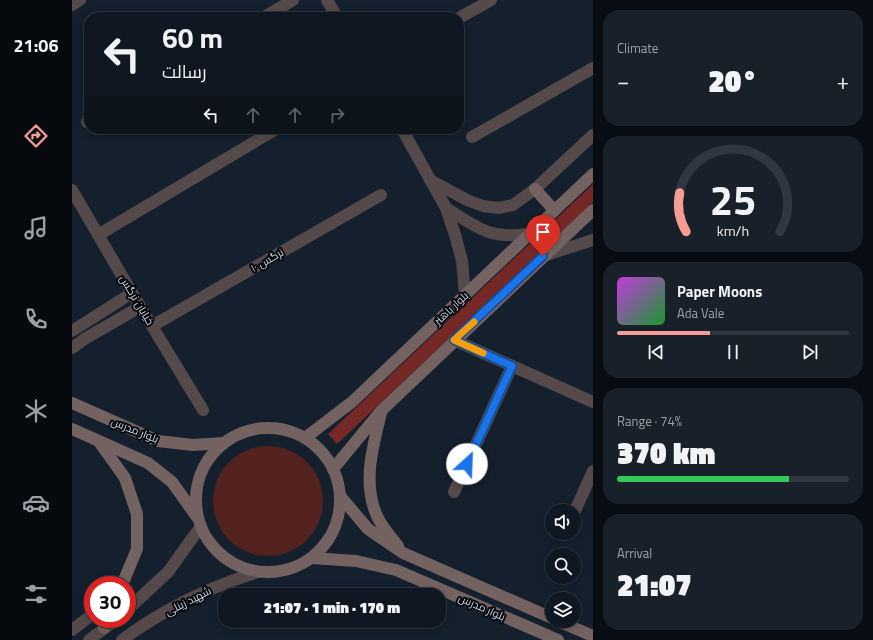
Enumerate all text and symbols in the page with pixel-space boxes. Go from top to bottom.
text: 60 m [162,16,223,59]
icon: left [96,28,148,80]
text: 21:06 [14,32,58,59]
text: Climate [617,38,658,58]
text: رسالت [162,58,207,85]
text: 20° [708,58,758,104]
text: − [617,64,629,98]
text: + [837,64,849,98]
icon: left [200,104,222,126]
icon: ahead [242,104,264,126]
icon: ahead [284,104,306,126]
icon: right [326,104,348,126]
icon: directions [22,122,50,150]
text: 25 [710,168,756,231]
icon: music [22,214,50,242]
pin [526,215,560,256]
text: km/h [717,220,749,242]
icon: arrive [532,221,554,243]
street label: نرگس ۱۰ [247,244,287,276]
street label: خیابان نرگس [116,272,158,328]
text: Paper Moons [677,280,762,303]
street label: بلوار باهنر [429,288,472,329]
text: Ada Vale [677,303,724,323]
icon: phone [22,305,50,333]
icon: previous [645,341,667,363]
icon: pause [722,341,744,363]
icon: next [799,341,821,363]
icon: climate [22,397,50,425]
text: Range · 74% [617,411,682,431]
street label: بلوار مدرس [109,413,161,447]
text: 370 km [617,430,715,476]
position arrow [446,443,488,485]
icon: car [22,489,50,517]
map controls [545,504,581,628]
button: sound [545,504,581,540]
text: Arrival [617,543,652,563]
button: search [545,548,581,584]
text: 21:07 [617,562,692,608]
speed limit sign: 30 [84,576,136,628]
icon: filters [22,580,50,608]
street label: شهید زینلی [162,583,214,619]
street label: بلوار مدرس [456,590,508,625]
button: layers [545,592,581,628]
text: 21:07 · 1 min · 170 m [264,596,400,619]

